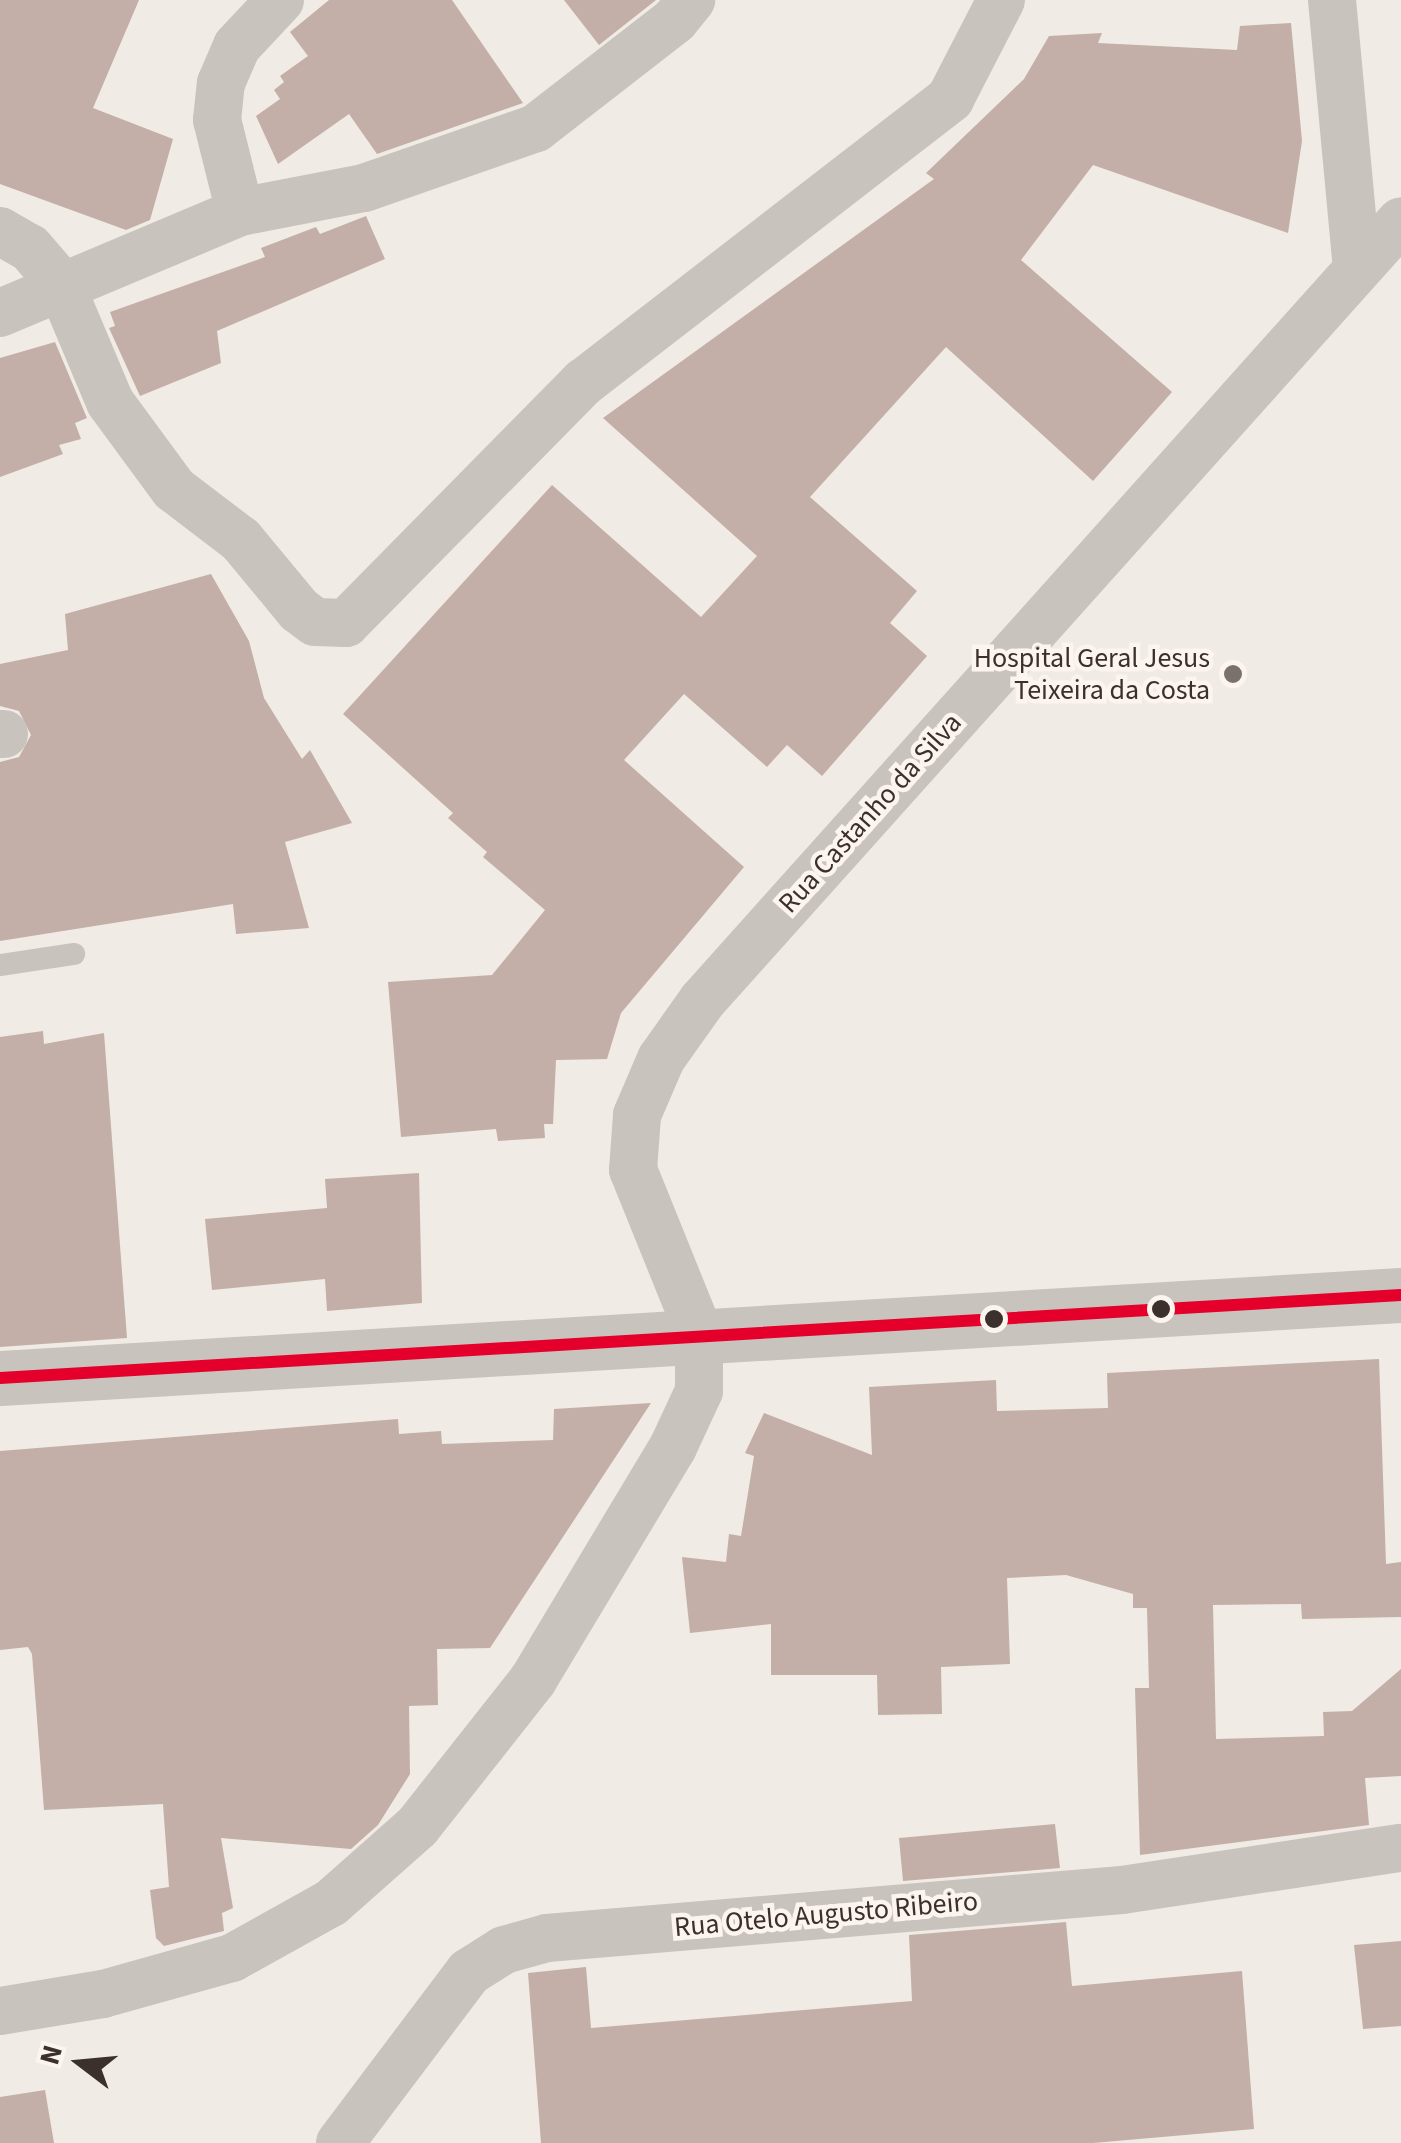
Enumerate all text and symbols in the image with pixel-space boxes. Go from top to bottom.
place label: Hospital Geral Jesus Teixeira da Costa [974,641,1210,707]
marker: Hospital Geral Jesus Teixeira da Costa [1220,661,1246,687]
street label: Rua Castanho da Silva [771,706,969,920]
unlabelled marker [1151,1299,1171,1319]
unlabelled marker [984,1309,1004,1329]
street label: Rua Otelo Augusto Ribeiro [673,1884,979,1944]
north arrow [30,2013,130,2113]
text: N [29,2040,73,2069]

